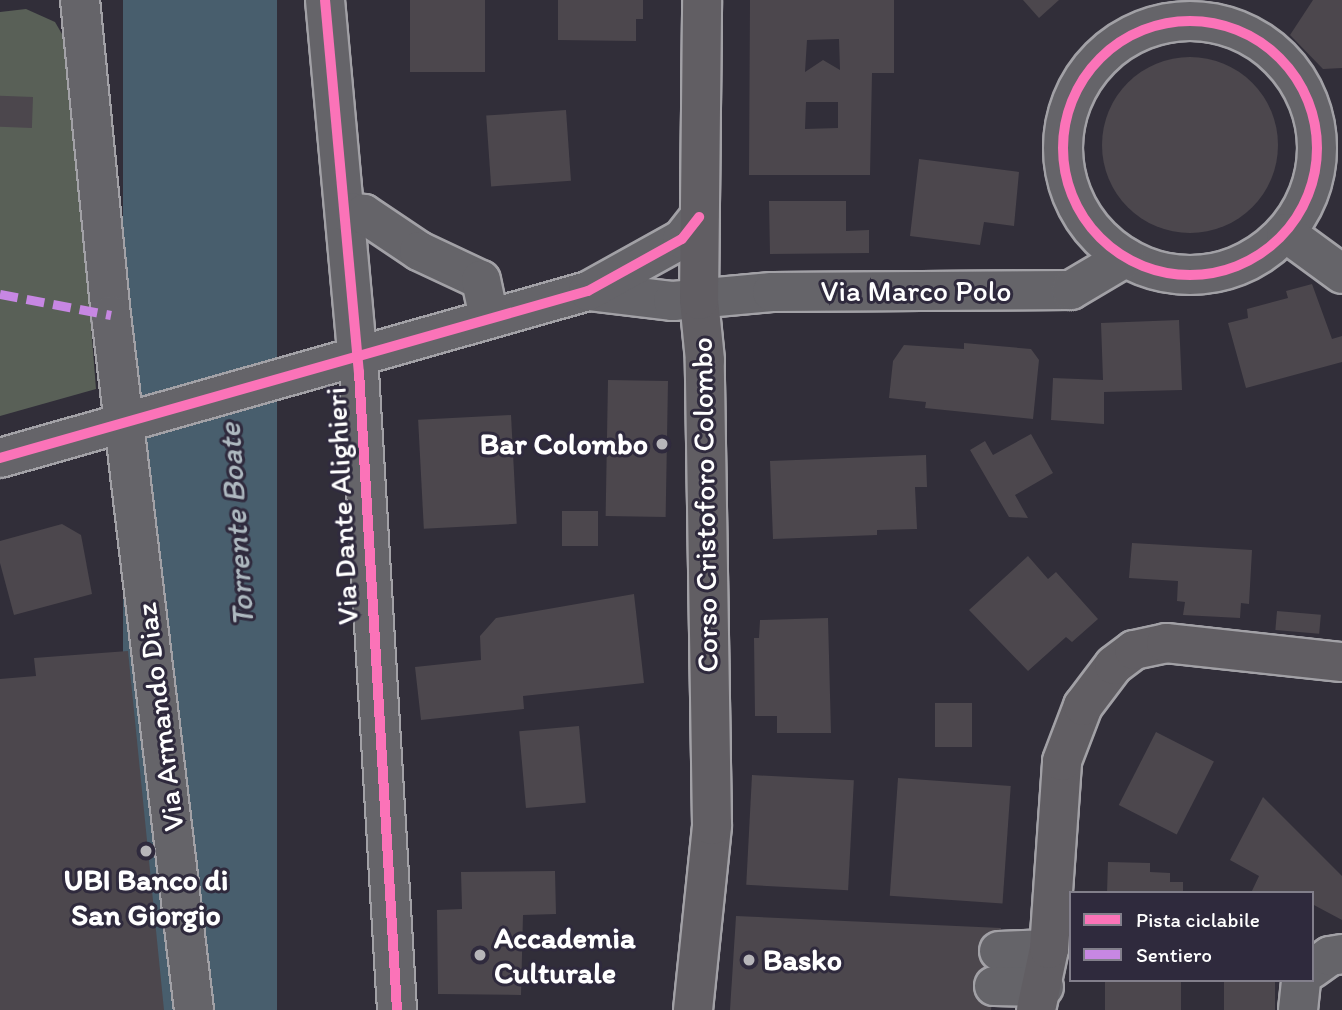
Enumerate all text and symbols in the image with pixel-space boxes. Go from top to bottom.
street label: Via Marco Polo [822,273,1010,309]
street label: Corso Cristoforo Colombo [684,338,726,672]
street label: Via Dante Alighieri [318,385,366,627]
water label: Torrente Boate [210,422,262,628]
place label: Bar Colombo [481,426,648,462]
marker: Bar Colombo [654,436,670,452]
street label: Via Armando Diaz [128,601,192,833]
marker: UBI Banco di San Giorgio [138,843,154,859]
place label: UBI Banco di San Giorgio [63,862,229,932]
legend [1069,891,1314,982]
text: Pista ciclabile [1136,907,1260,932]
place label: Accademia Culturale [494,920,636,990]
place label: Basko [763,942,842,978]
text: Sentiero [1136,942,1212,967]
marker: Accademia Culturale [472,947,488,963]
marker: Basko [741,952,757,968]

